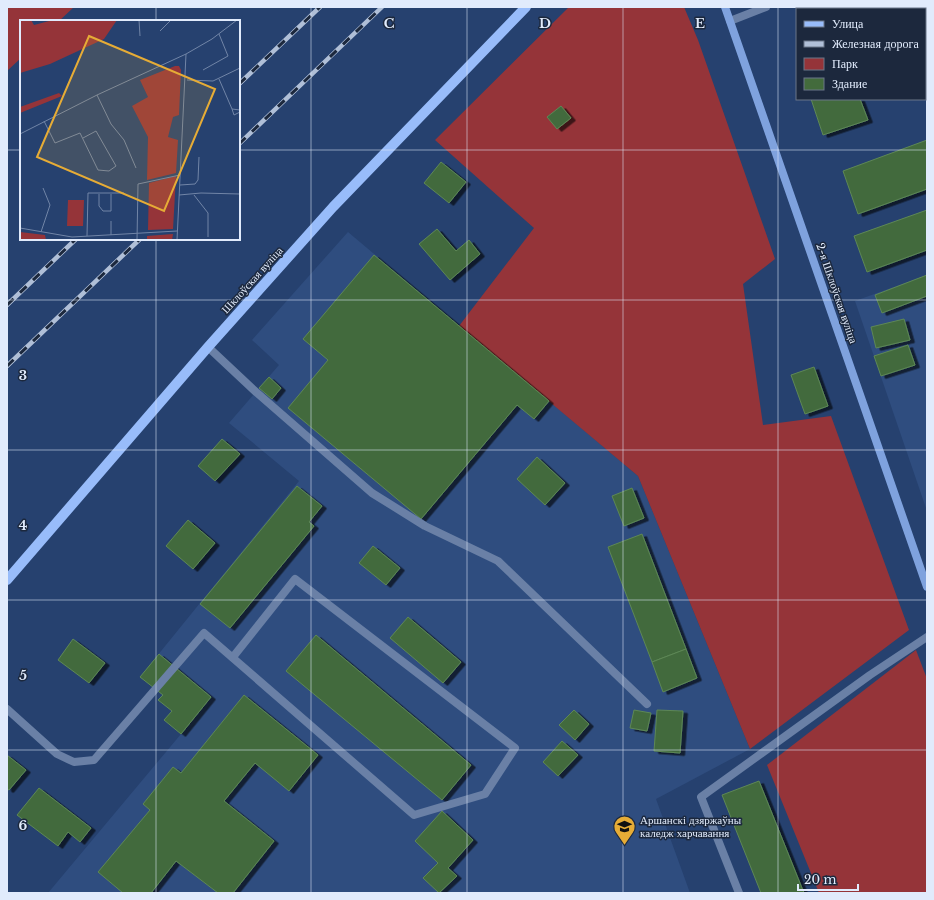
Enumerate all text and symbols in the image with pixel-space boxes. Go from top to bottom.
legend [796,8,926,100]
text: C [384,15,395,32]
text: D [539,15,551,32]
text: E [695,15,705,32]
text: Улица [832,16,864,31]
inset map [20,20,240,240]
text: Железная дорога [832,36,919,51]
text: Парк [832,56,858,71]
text: Здание [832,76,867,91]
street label: 2-я Шклоўская вуліца [813,241,861,345]
street label: Шклоўская вуліца [218,244,286,316]
text: 3 [19,367,27,384]
text: 4 [19,517,28,534]
text: 5 [19,667,27,684]
school or university icon: Аршанскі дзяржаўны каледж харчавання [612,813,638,846]
place label: Аршанскі дзяржаўны каледж харчавання [640,813,742,840]
text: 6 [19,817,28,834]
scale bar [798,866,858,892]
text: 20 m [804,872,836,887]

